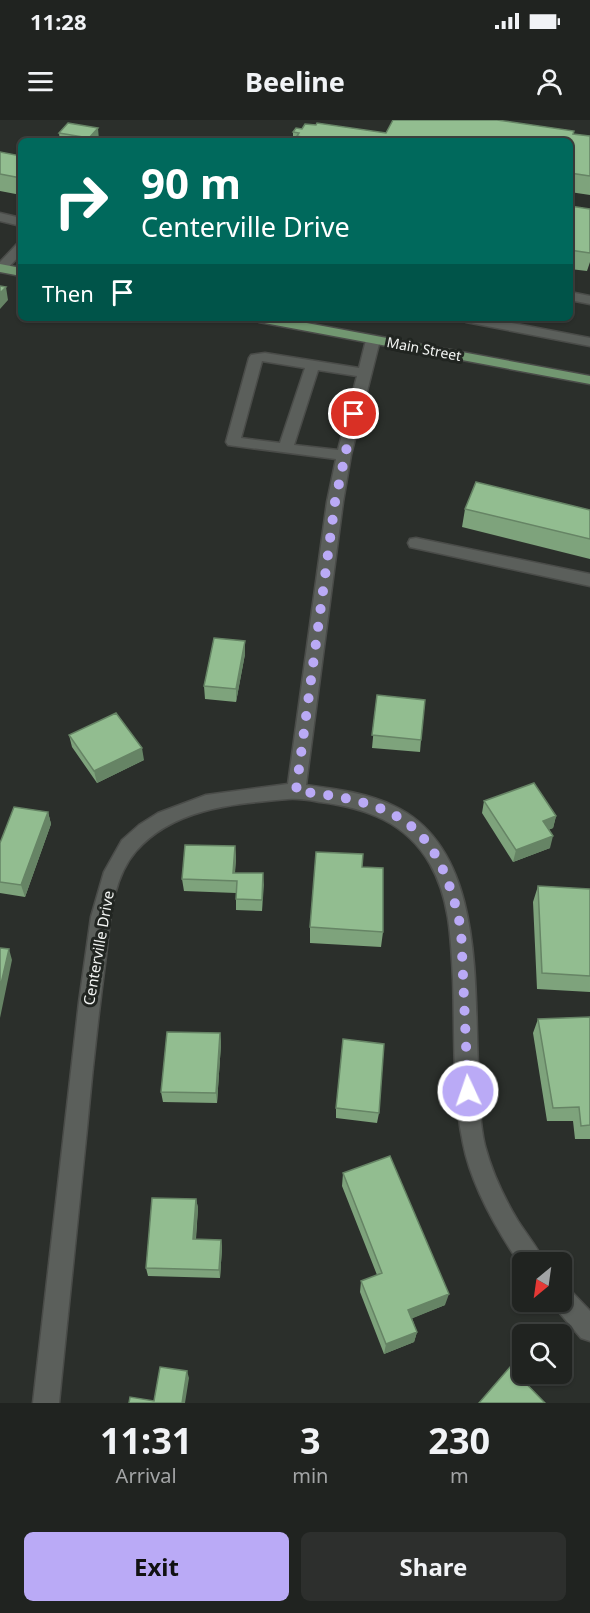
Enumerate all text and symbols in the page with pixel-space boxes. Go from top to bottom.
text: 11:28 [30,6,87,36]
text: Beeline [245,63,345,100]
icon: menu [24,65,57,98]
icon: person [533,65,566,98]
text: 90 m [141,154,241,211]
icon: right [42,162,120,240]
text: Centerville Drive [141,208,350,245]
icon: arrive [106,276,139,309]
text: Then [42,278,94,308]
street label: Main Street [385,332,463,365]
pin [328,388,379,439]
icon: arrive [337,397,370,430]
street label: Centerville Drive [78,889,118,1007]
position arrow [436,1059,500,1123]
north arrow [512,1252,572,1312]
map controls [512,1252,572,1384]
button: search [512,1324,572,1384]
text: 11:31 [100,1416,192,1465]
text: 3 [300,1416,321,1465]
text: 230 [428,1416,490,1465]
text: Arrival [116,1462,177,1489]
text: min [292,1462,328,1489]
text: m [450,1462,469,1489]
button: Exit [24,1532,289,1601]
button: Share [301,1532,566,1601]

